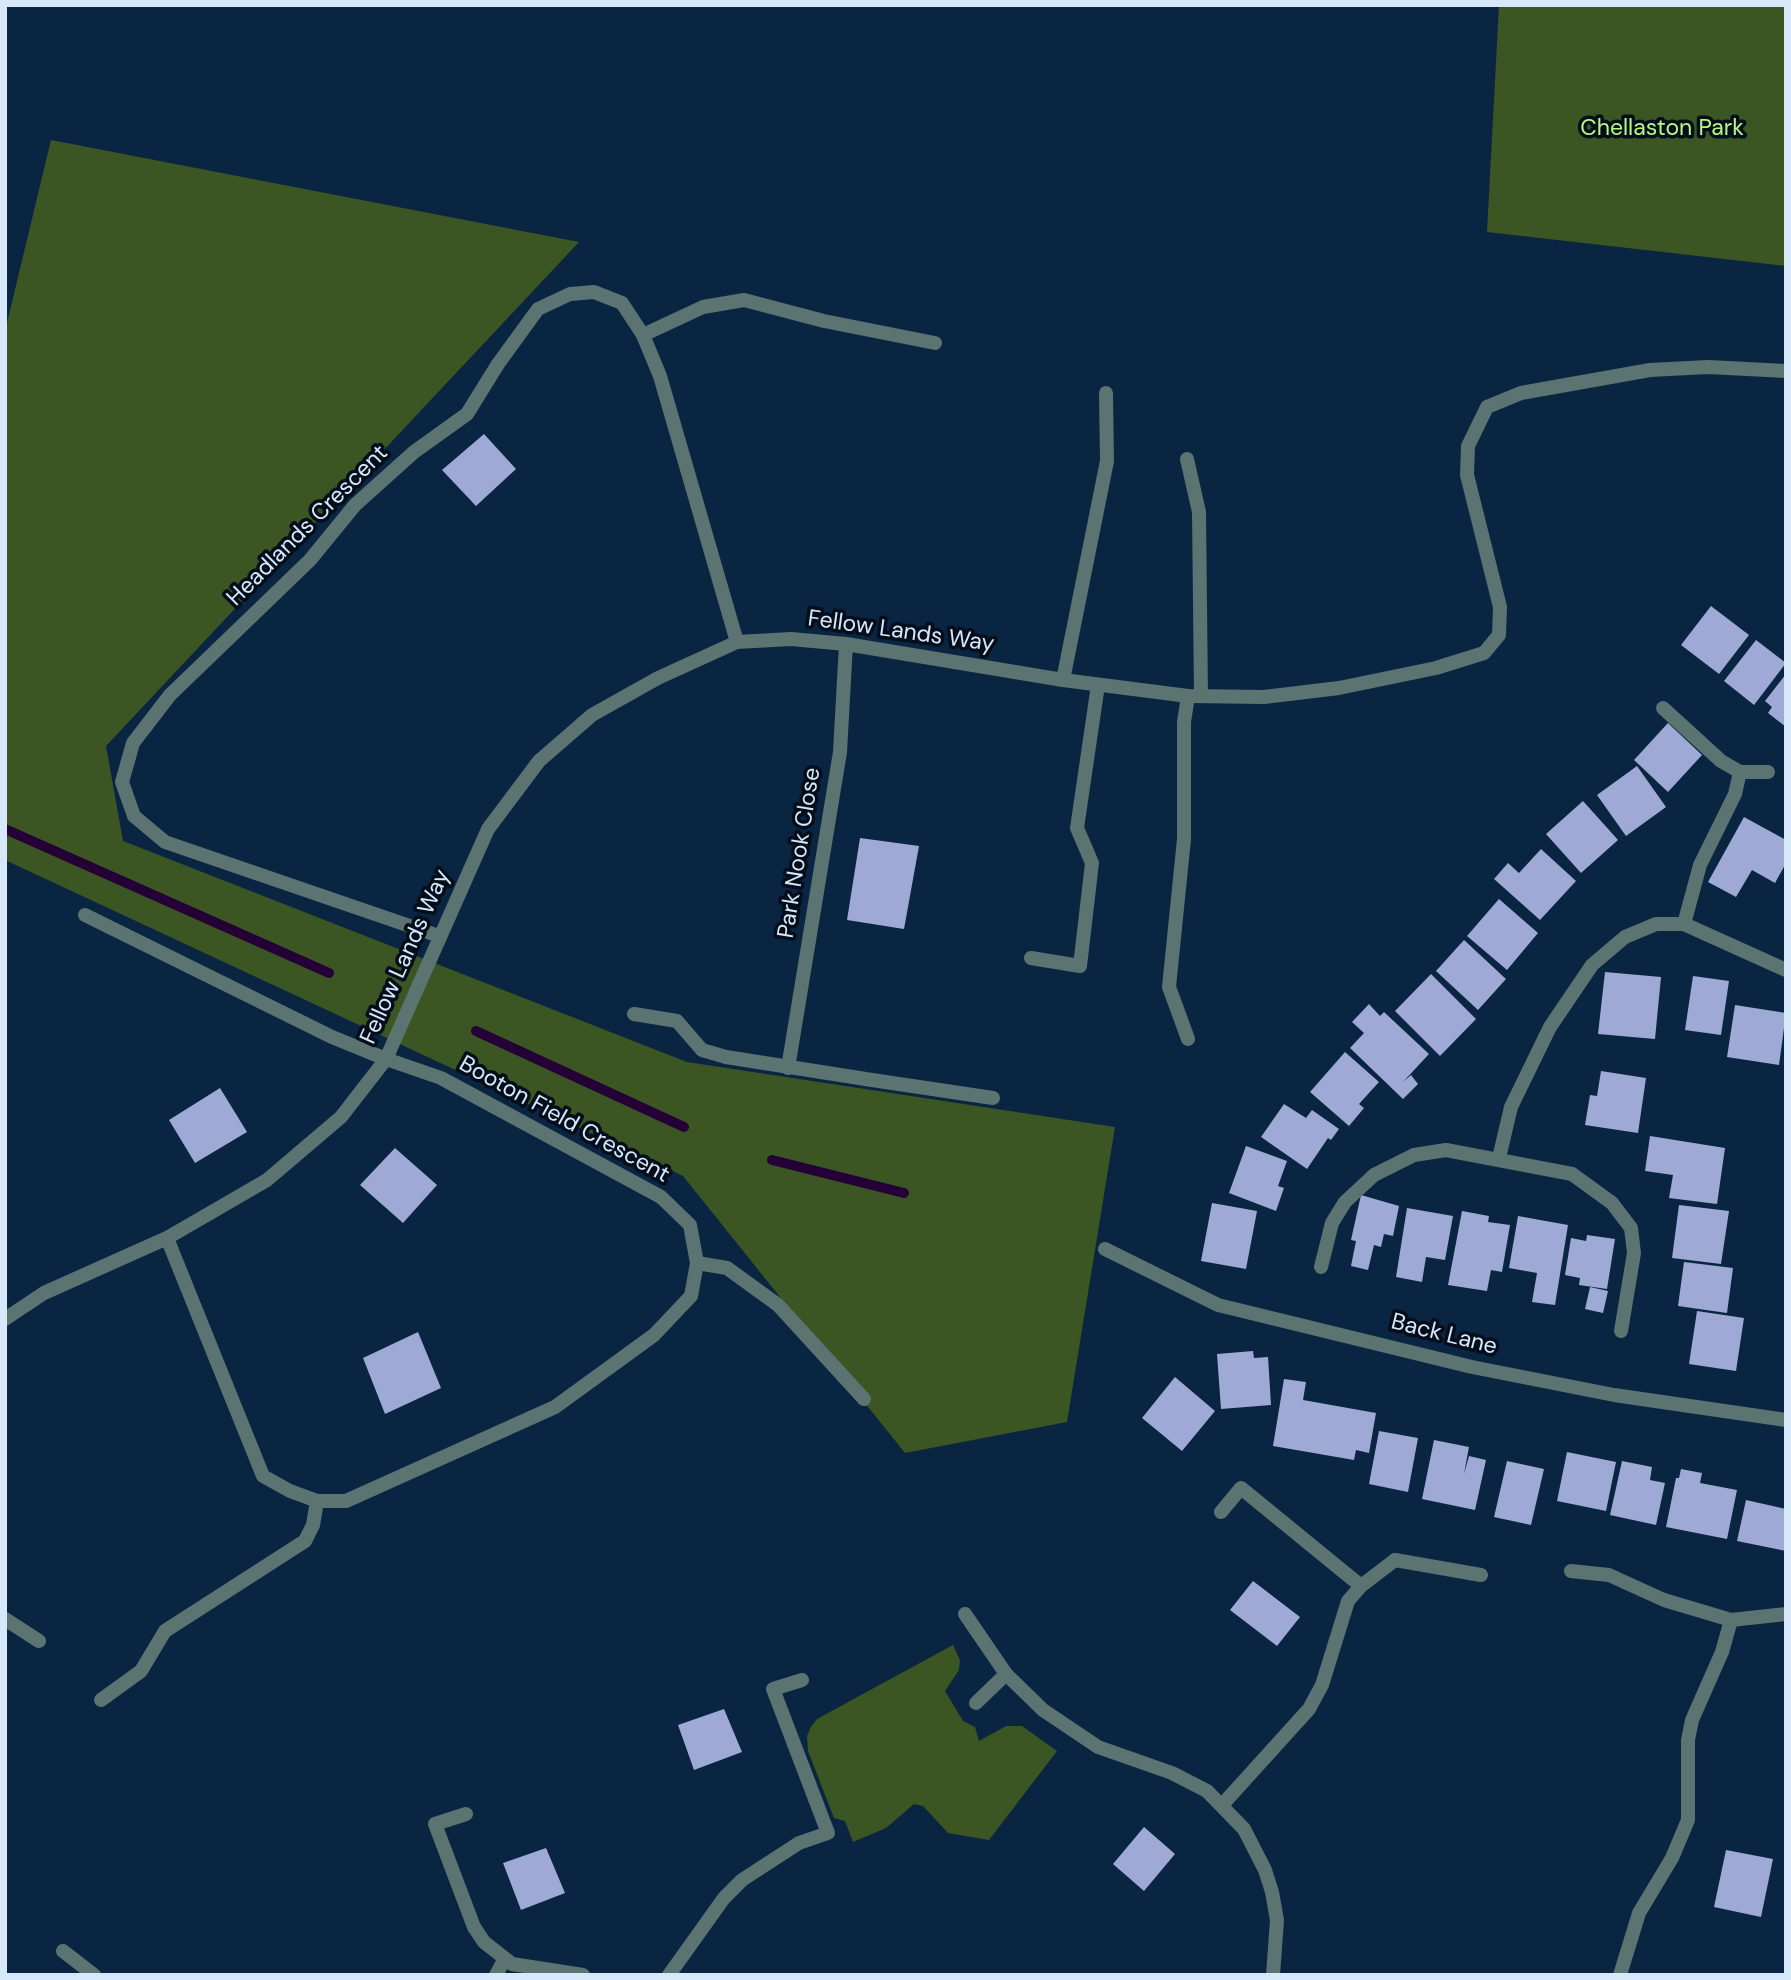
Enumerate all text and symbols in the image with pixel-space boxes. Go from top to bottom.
park label: Chellaston Park [1580,115,1744,143]
street label: Headlands Crescent [222,440,394,612]
street label: Fellow Lands Way [806,605,996,659]
street label: Park Nook Close [773,766,827,940]
street label: Fellow Lands Way [355,866,457,1048]
street label: Booton Field Crescent [454,1051,674,1189]
street label: Back Lane [1388,1309,1500,1361]

